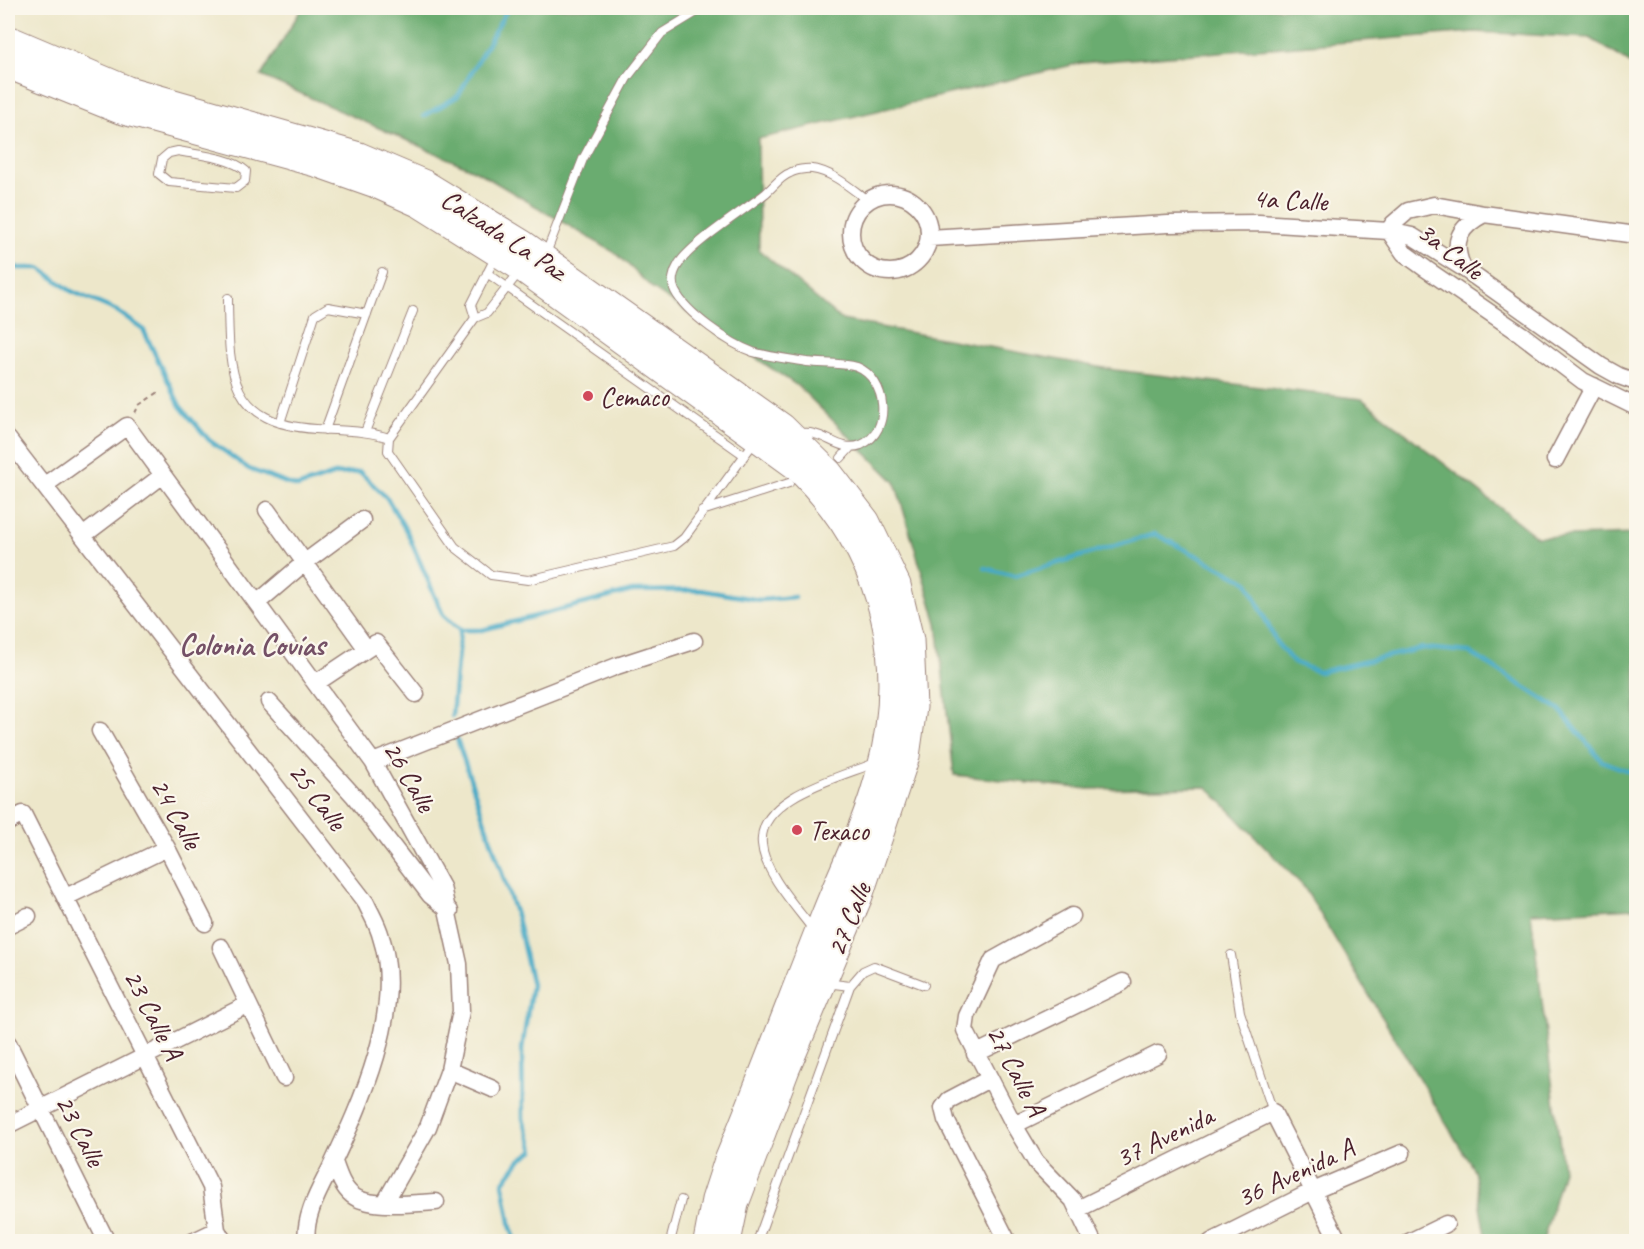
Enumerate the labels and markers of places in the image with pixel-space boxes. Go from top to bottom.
place label: Cemaco [600,379,671,414]
marker: Cemaco [581,389,595,403]
place label: Texaco [809,813,871,848]
marker: Texaco [790,823,804,837]

